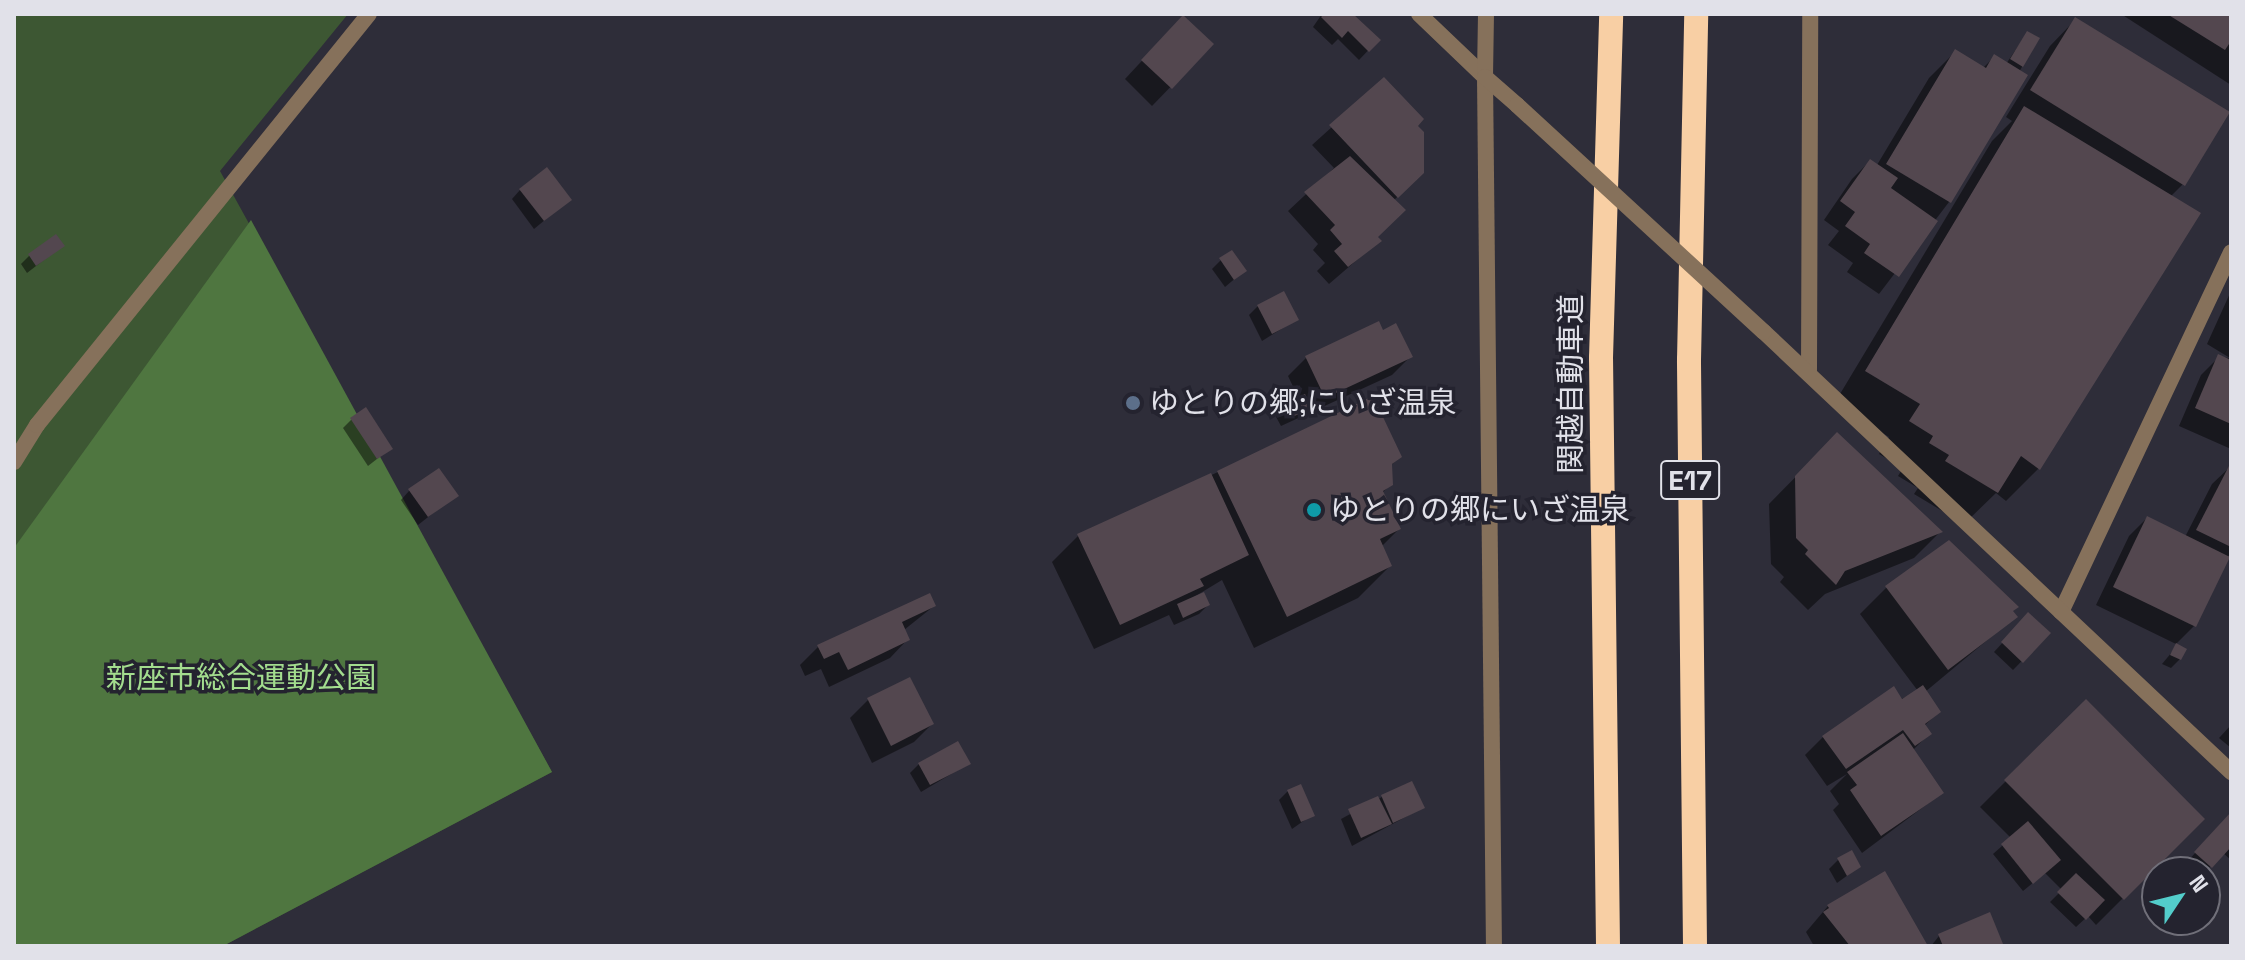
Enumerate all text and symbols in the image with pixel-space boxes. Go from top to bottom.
street label: 関越自動車道 [1553,294,1589,474]
place label: ゆとりの郷;にいざ温泉 [1149,385,1457,421]
marker: ゆとりの郷;にいざ温泉 [1124,394,1142,412]
road number: E17 [1660,456,1720,504]
place label: ゆとりの郷にいざ温泉 [1330,492,1630,528]
marker: ゆとりの郷にいざ温泉 [1305,501,1323,519]
park label: 新座市総合運動公園 [106,660,376,696]
north arrow [2141,856,2221,936]
text: N [2183,869,2215,897]

